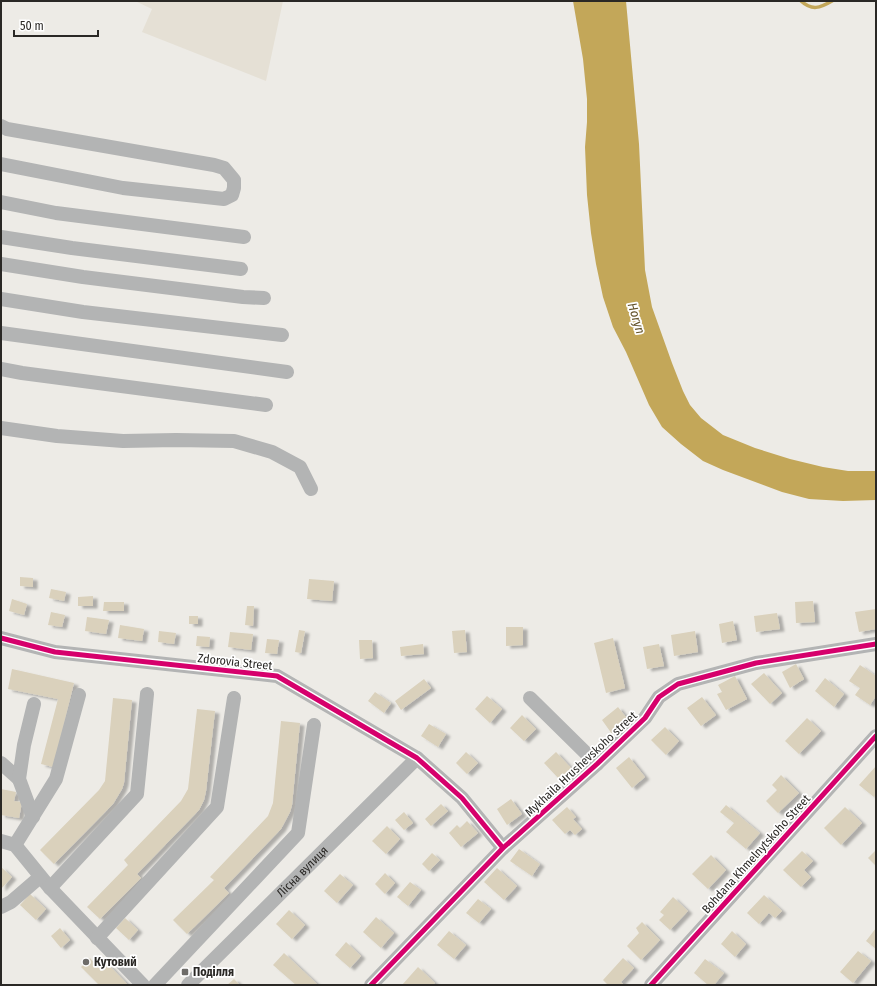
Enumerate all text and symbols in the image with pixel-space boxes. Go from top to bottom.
scale bar [14,12,98,38]
text: 50 m [20,19,44,33]
water label: Horyn [625,301,648,336]
street label: Zdorovia Street [197,651,273,673]
street label: Mykhaila Hrushevskoho street [522,708,640,820]
street label: Bohdana Khmelnytskoho Street [699,792,813,916]
street label: Лісна вулиця [274,843,331,900]
place label: Кутовий [94,955,137,969]
marker: Кутовий [81,957,91,967]
place label: Поділля [193,965,234,979]
marker: Поділля [180,967,190,977]

